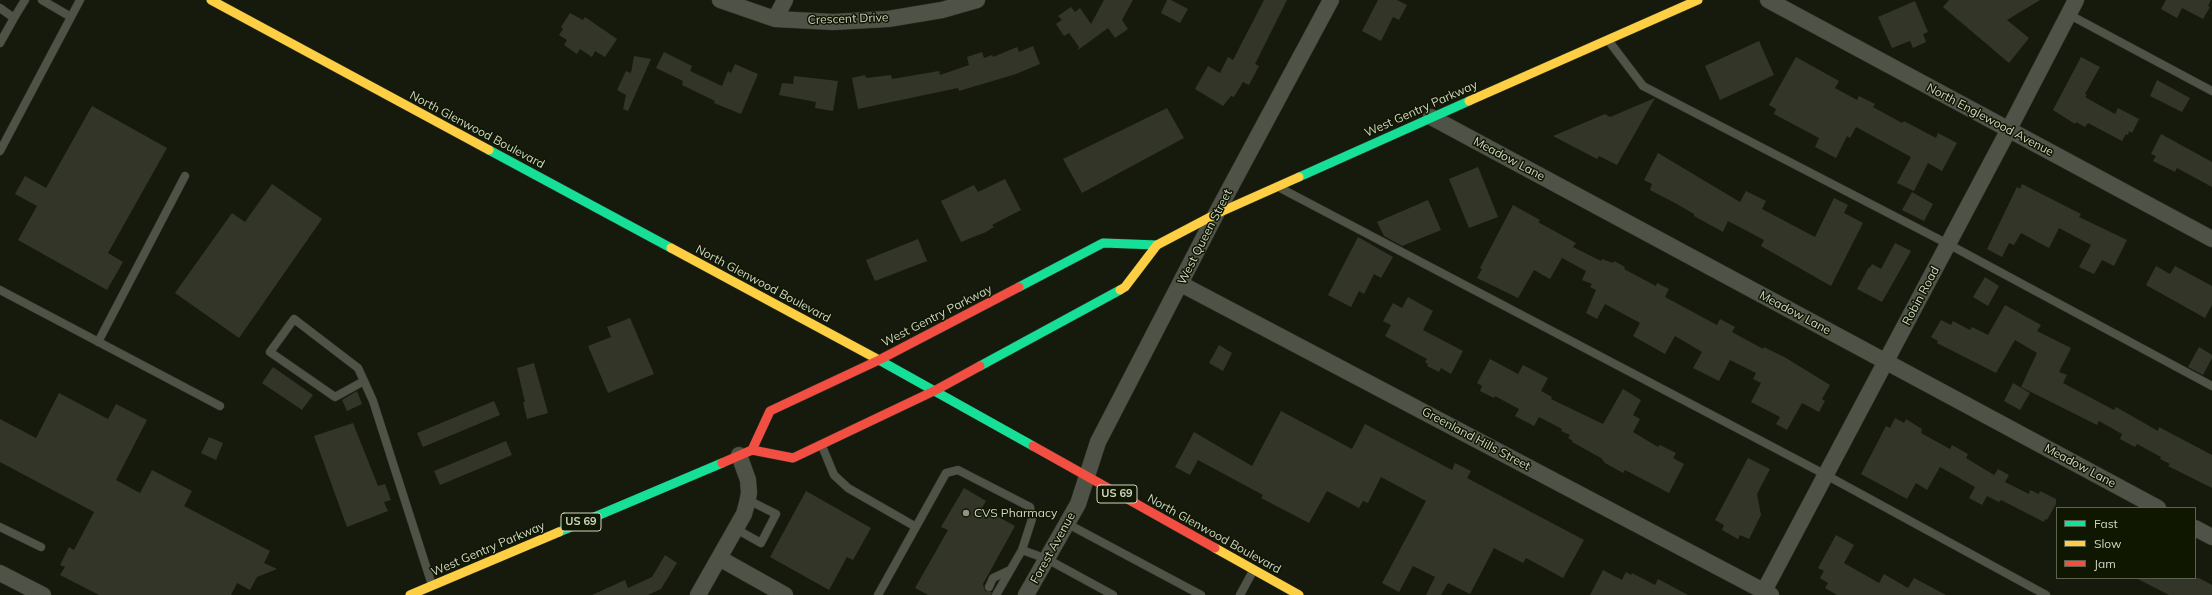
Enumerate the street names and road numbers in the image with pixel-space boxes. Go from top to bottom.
street label: Crescent Drive [807,10,889,28]
street label: West Gentry Parkway [1362,78,1480,140]
street label: North Englewood Avenue [1924,80,2056,160]
street label: North Glenwood Boulevard [407,88,547,172]
street label: Meadow Lane [1471,134,1547,184]
street label: West Queen Street [1175,187,1235,287]
street label: North Glenwood Boulevard [693,242,833,326]
street label: Robin Road [1899,264,1943,328]
street label: West Gentry Parkway [879,282,995,350]
street label: Meadow Lane [1757,288,1833,338]
street label: Greenland Hills Street [1419,404,1533,474]
street label: Meadow Lane [2042,441,2118,491]
road number: US 69 [1097,485,1137,503]
street label: North Glenwood Boulevard [1145,491,1283,577]
street label: Forest Avenue [1028,510,1078,586]
road number: US 69 [561,513,601,531]
street label: West Gentry Parkway [429,519,547,579]

